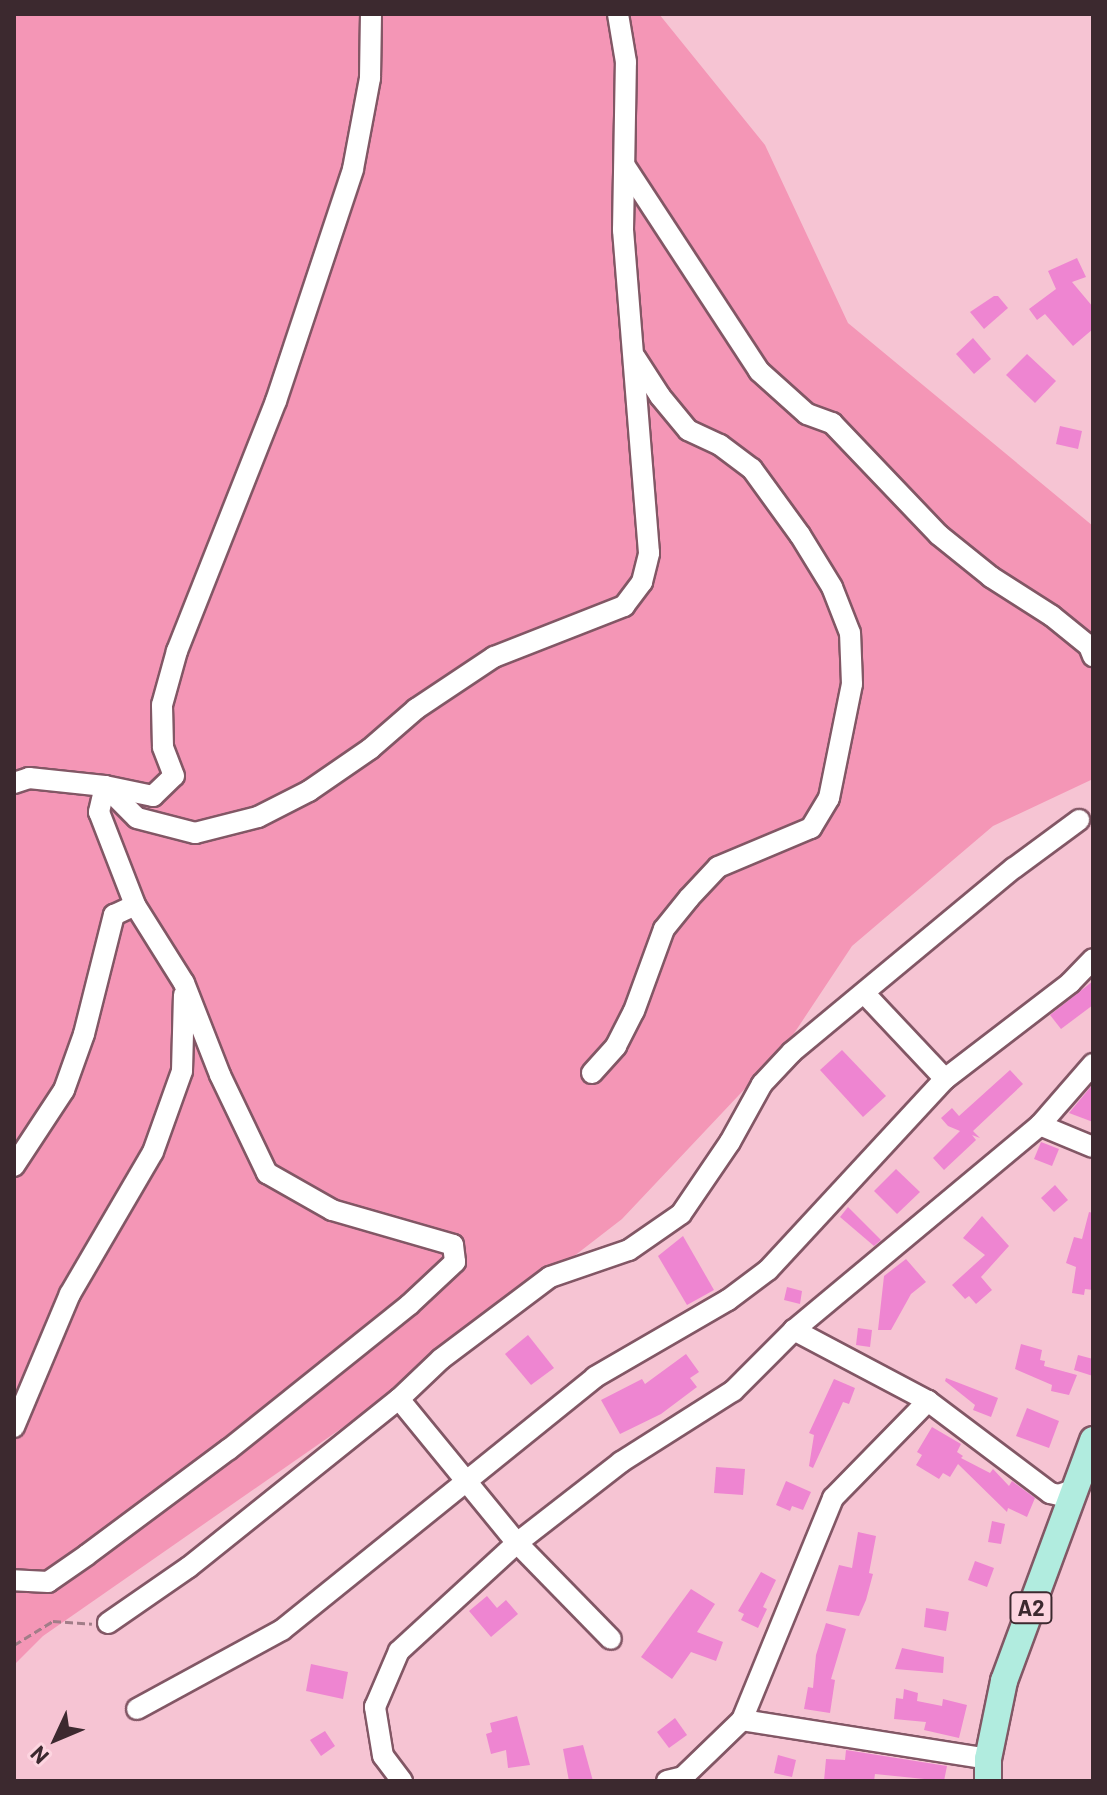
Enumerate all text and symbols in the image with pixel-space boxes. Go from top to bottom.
road number: A2 [1009,1590,1053,1626]
north arrow [16,1699,96,1779]
text: N [24,1741,53,1770]

